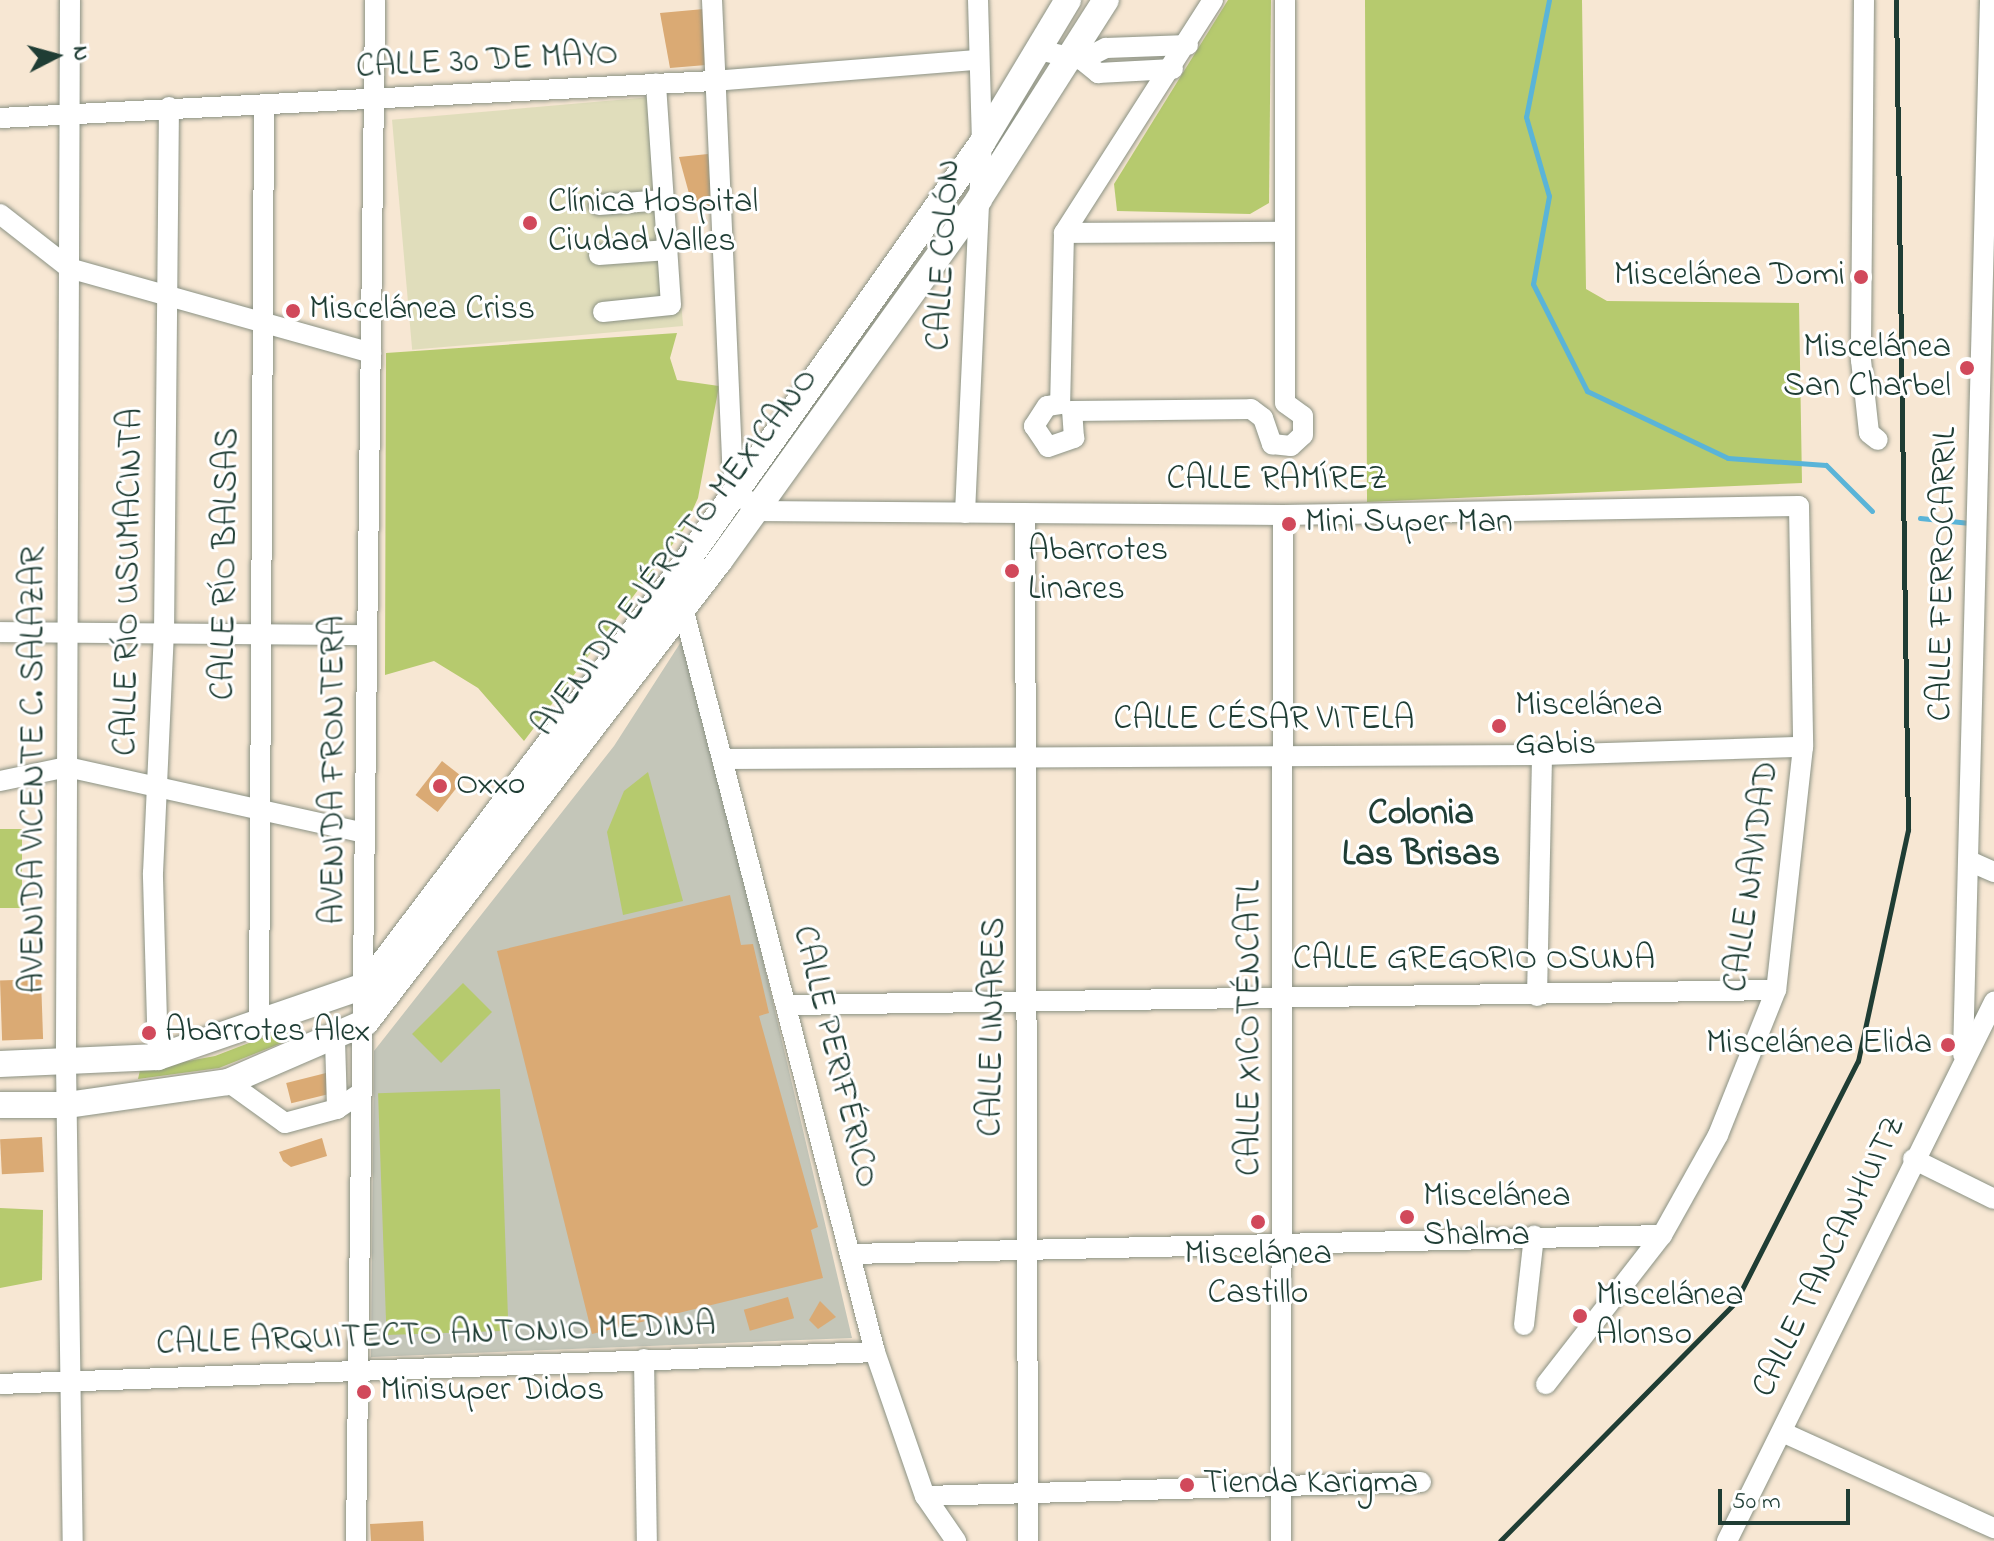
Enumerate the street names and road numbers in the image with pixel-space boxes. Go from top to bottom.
street label: CALLE 30 DE MAYO [355,35,619,89]
street label: CALLE COLÓN [920,158,970,352]
street label: AVENIDA EJÉRCITO MEXICANO [524,361,828,745]
street label: CALLE RÍO USUMACINTA [107,408,153,756]
street label: CALLE FERROCARRIL [1921,426,1967,722]
street label: CALLE RÍO BALSAS [204,427,250,701]
street label: CALLE RAMÍREZ [1167,461,1387,501]
street label: AVENIDA VICENTE C. SALAZAR [15,546,55,994]
street label: AVENIDA FRONTERA [315,615,355,925]
street label: CALLE CÉSAR VITELA [1114,701,1414,741]
street label: CALLE NAVIDAD [1717,759,1789,995]
street label: CALLE XICOTÉNCATL [1231,880,1271,1176]
street label: CALLE LINARES [972,917,1016,1137]
street label: CALLE PERIFÉRICO [782,922,886,1192]
street label: CALLE GREGORIO OSUNA [1293,941,1655,981]
street label: CALLE TANCANHUITZ [1744,1110,1916,1404]
street label: CALLE ARQUITECTO ANTONIO MEDINA [155,1306,717,1366]

